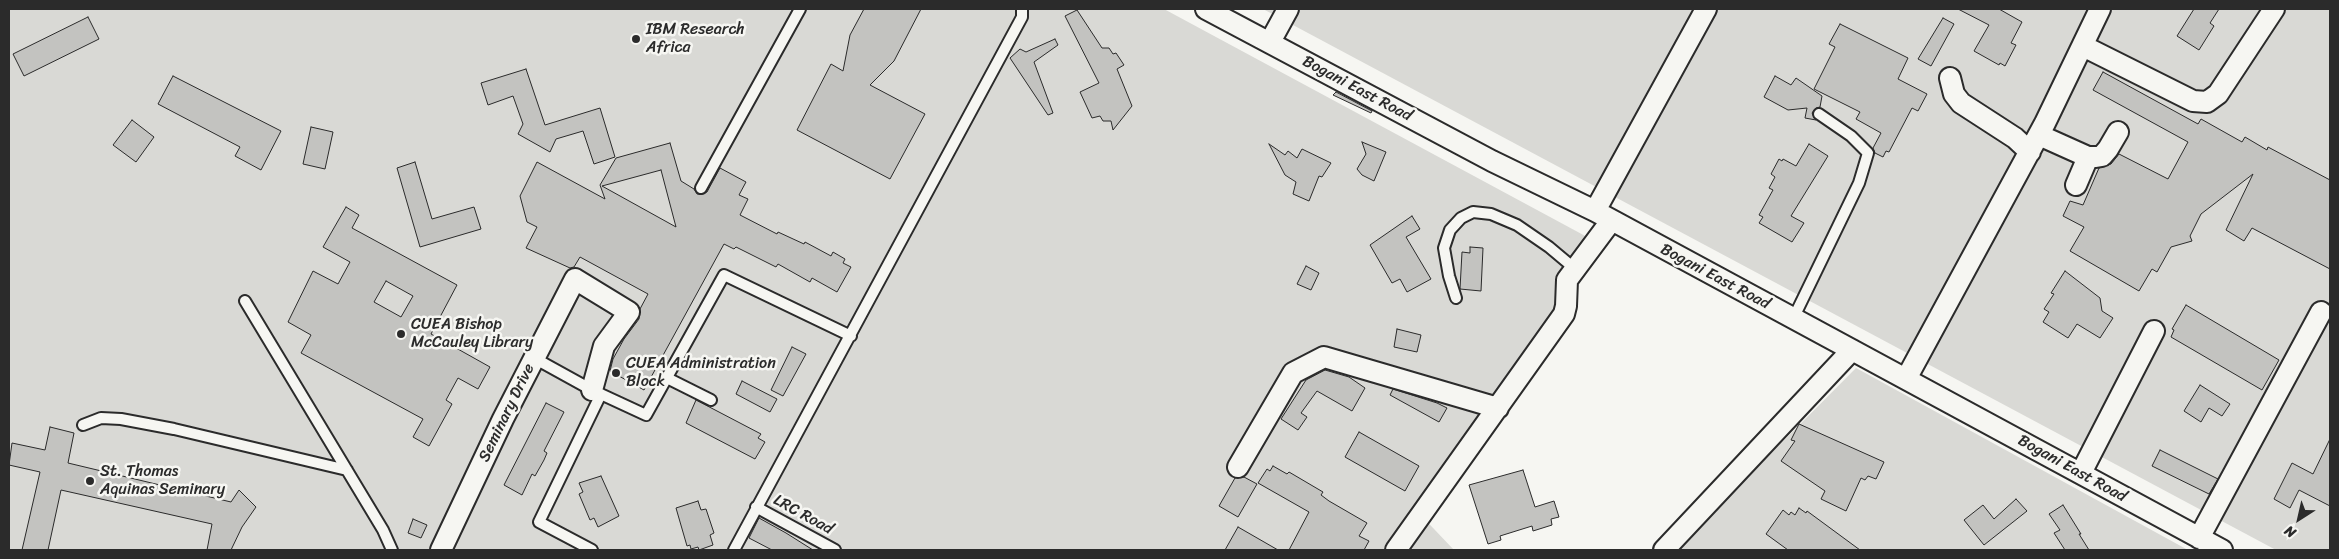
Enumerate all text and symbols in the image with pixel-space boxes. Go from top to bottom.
place label: IBM Research Africa [646,20,745,58]
marker: IBM Research Africa [630,33,642,45]
street label: Bogani East Road [1299,52,1415,126]
street label: Bogani East Road [1657,240,1773,314]
place label: CUEA Bishop McCauley Library [411,315,533,353]
marker: CUEA Bishop McCauley Library [395,328,407,340]
place label: CUEA Administration Block [626,354,776,392]
street label: Seminary Drive [475,361,539,465]
marker: CUEA Administration Block [610,367,622,379]
street label: Bogani East Road [2014,431,2130,507]
place label: St. Thomas Aquinas Seminary [100,462,225,500]
marker: St. Thomas Aquinas Seminary [84,475,96,487]
street label: LRC Road [770,491,836,539]
north arrow [2274,494,2324,544]
text: N [2279,519,2301,545]

